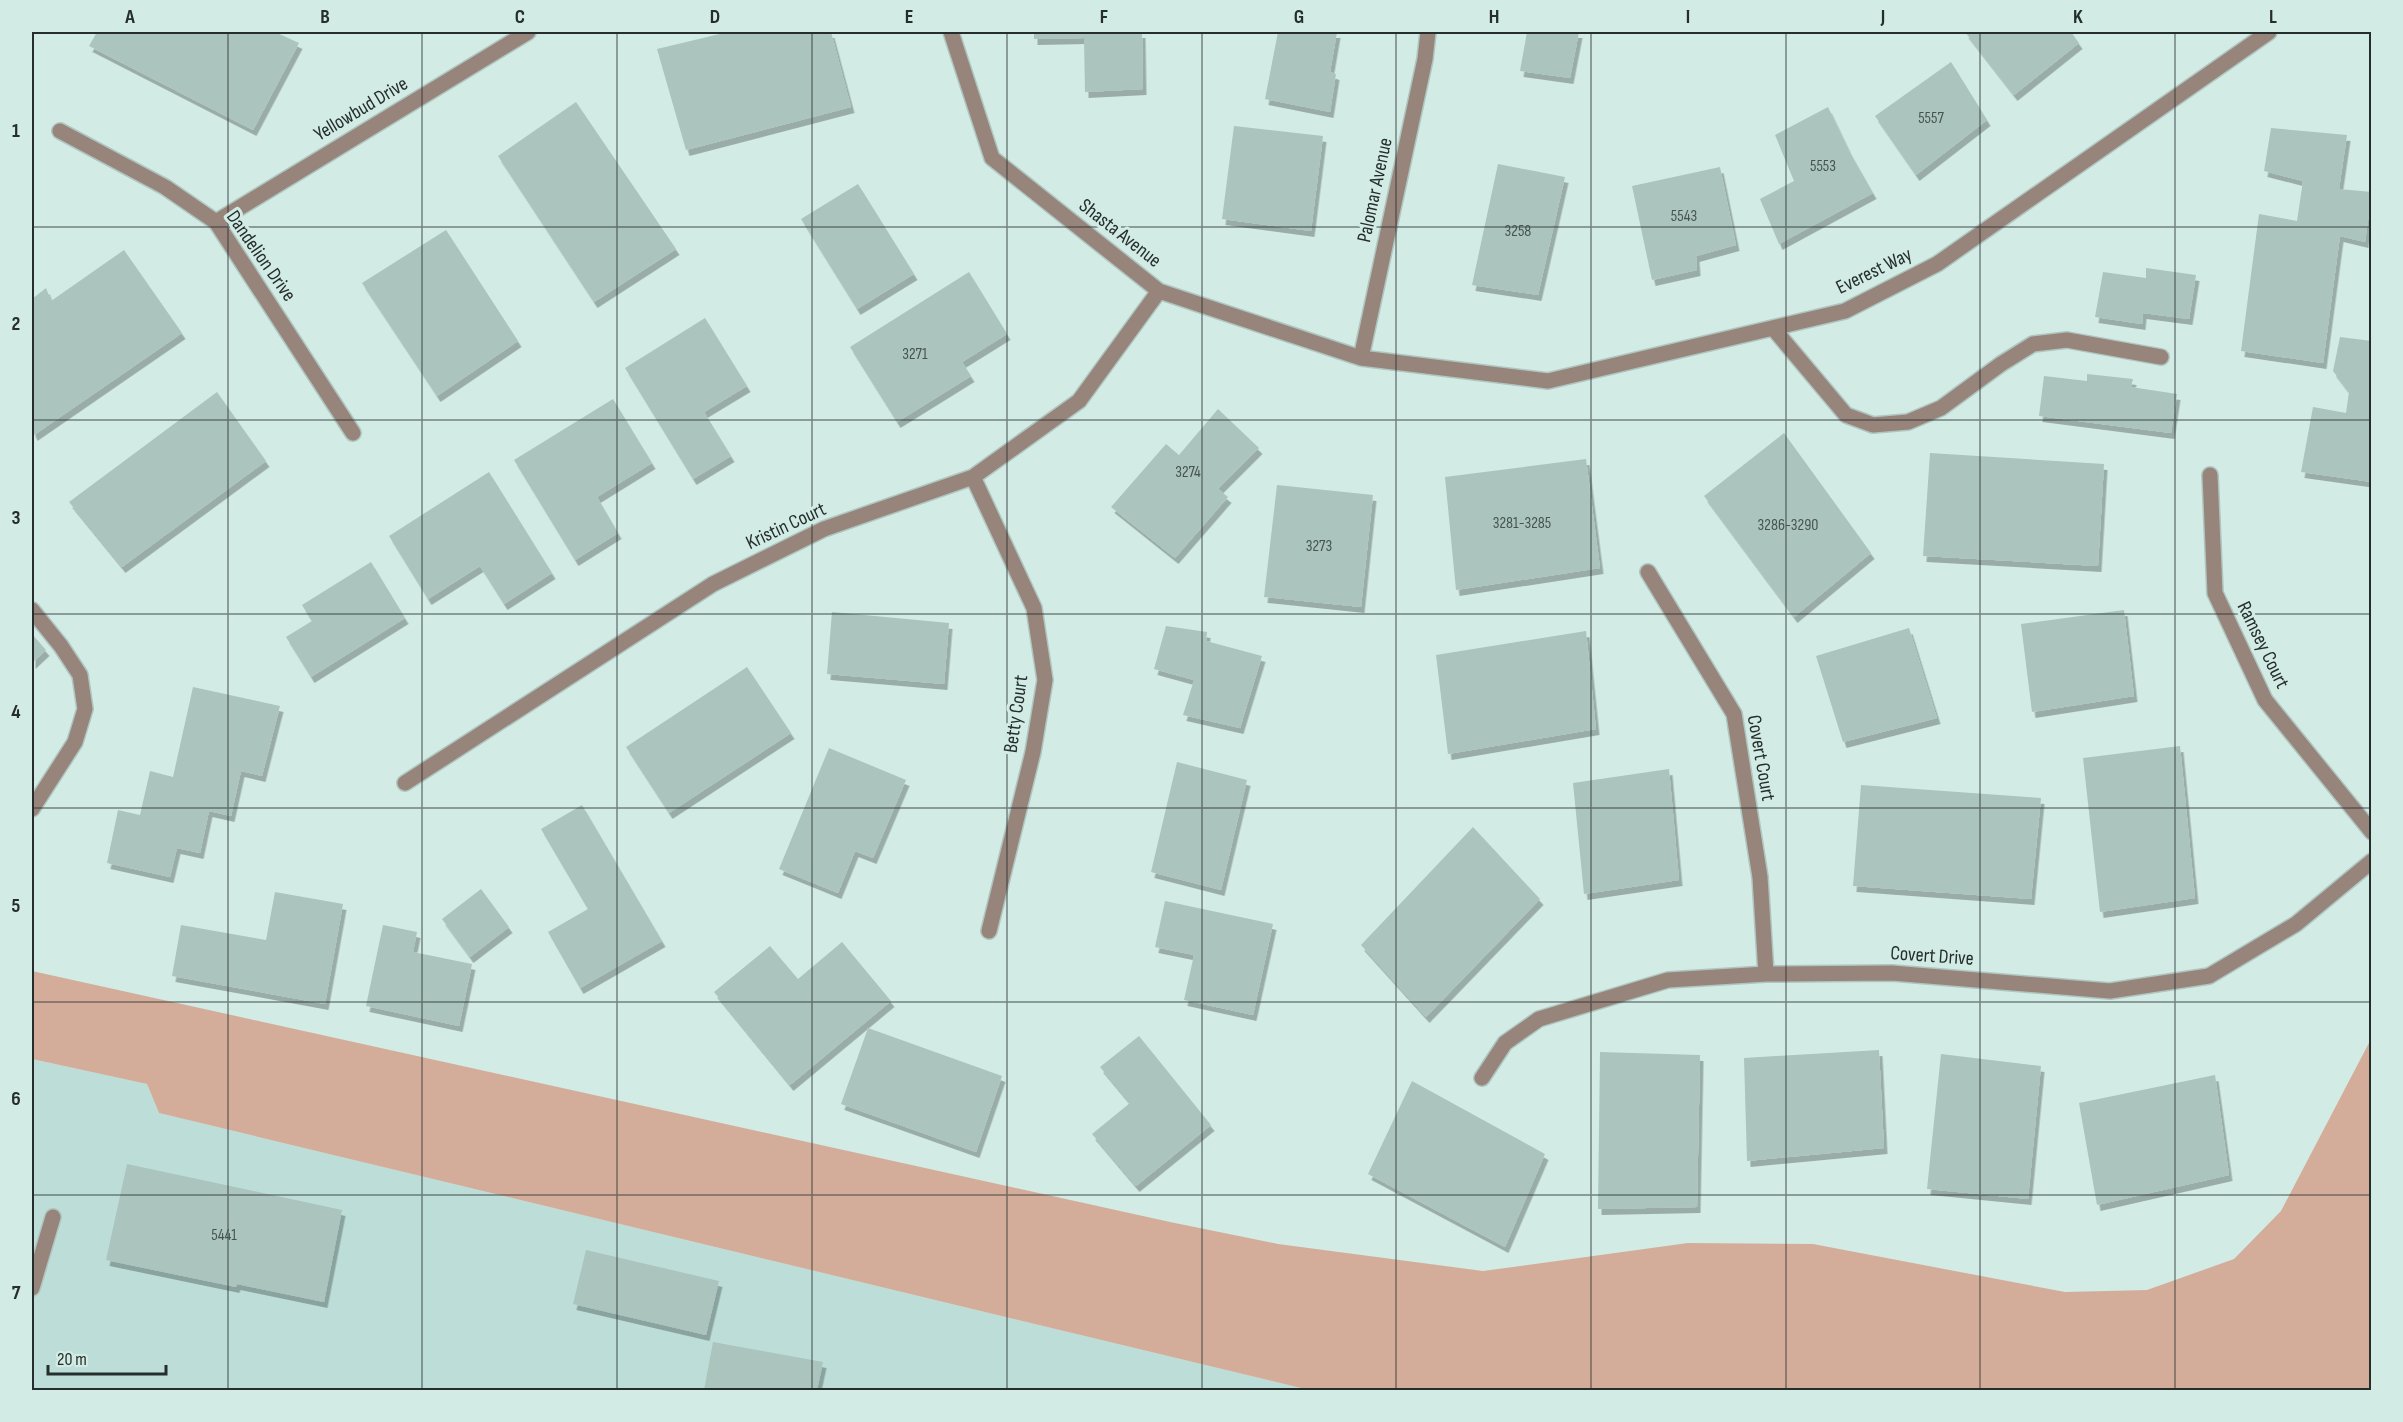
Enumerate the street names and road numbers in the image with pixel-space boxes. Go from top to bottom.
street label: Yellowbud Drive [310,72,412,146]
street label: Palomar Avenue [1352,136,1398,244]
street label: Shasta Avenue [1074,193,1166,273]
street label: Dandelion Drive [221,206,301,306]
street label: Everest Way [1832,242,1916,300]
street label: Kristin Court [742,497,830,555]
street label: Ramsey Court [2232,598,2294,692]
street label: Betty Court [999,674,1033,754]
street label: Covert Court [1742,713,1780,803]
street label: Covert Drive [1890,941,1974,971]

